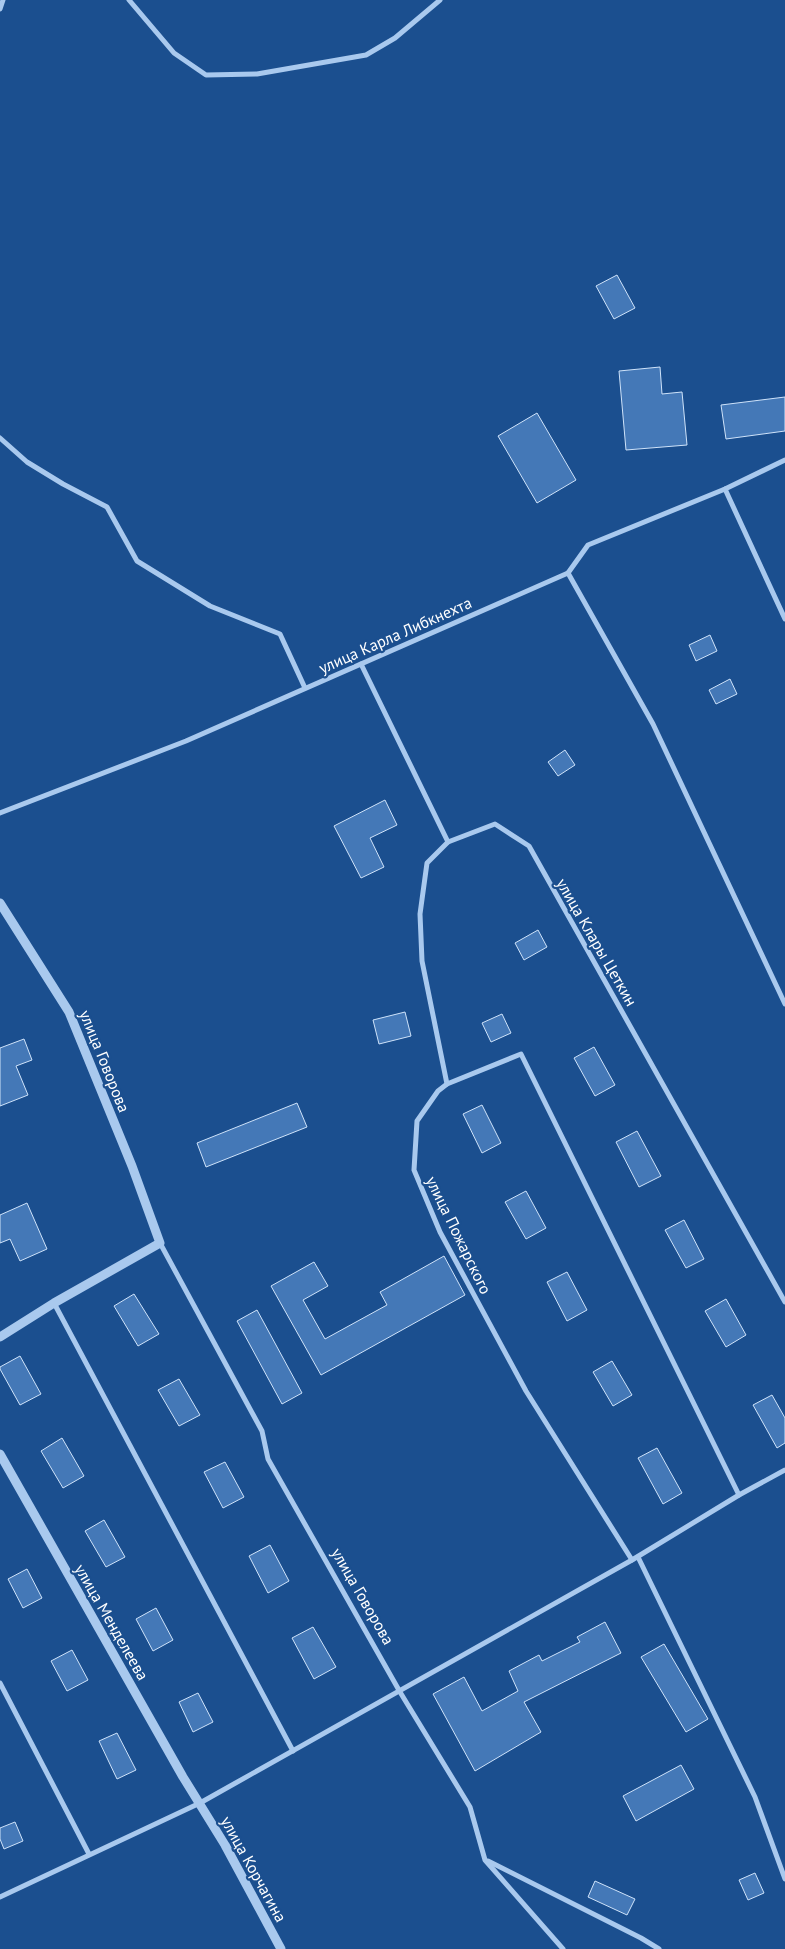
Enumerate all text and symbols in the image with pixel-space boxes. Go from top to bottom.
street label: улица Карла Либкнехта [315,592,475,678]
street label: улица Клары Цеткин [552,874,642,1010]
street label: улица Говорова [75,1007,135,1115]
street label: улица Пожарского [422,1173,496,1297]
street label: улица Говорова [327,1544,399,1648]
street label: улица Менделеева [71,1560,153,1684]
street label: улица Корчагина [217,1813,291,1925]

